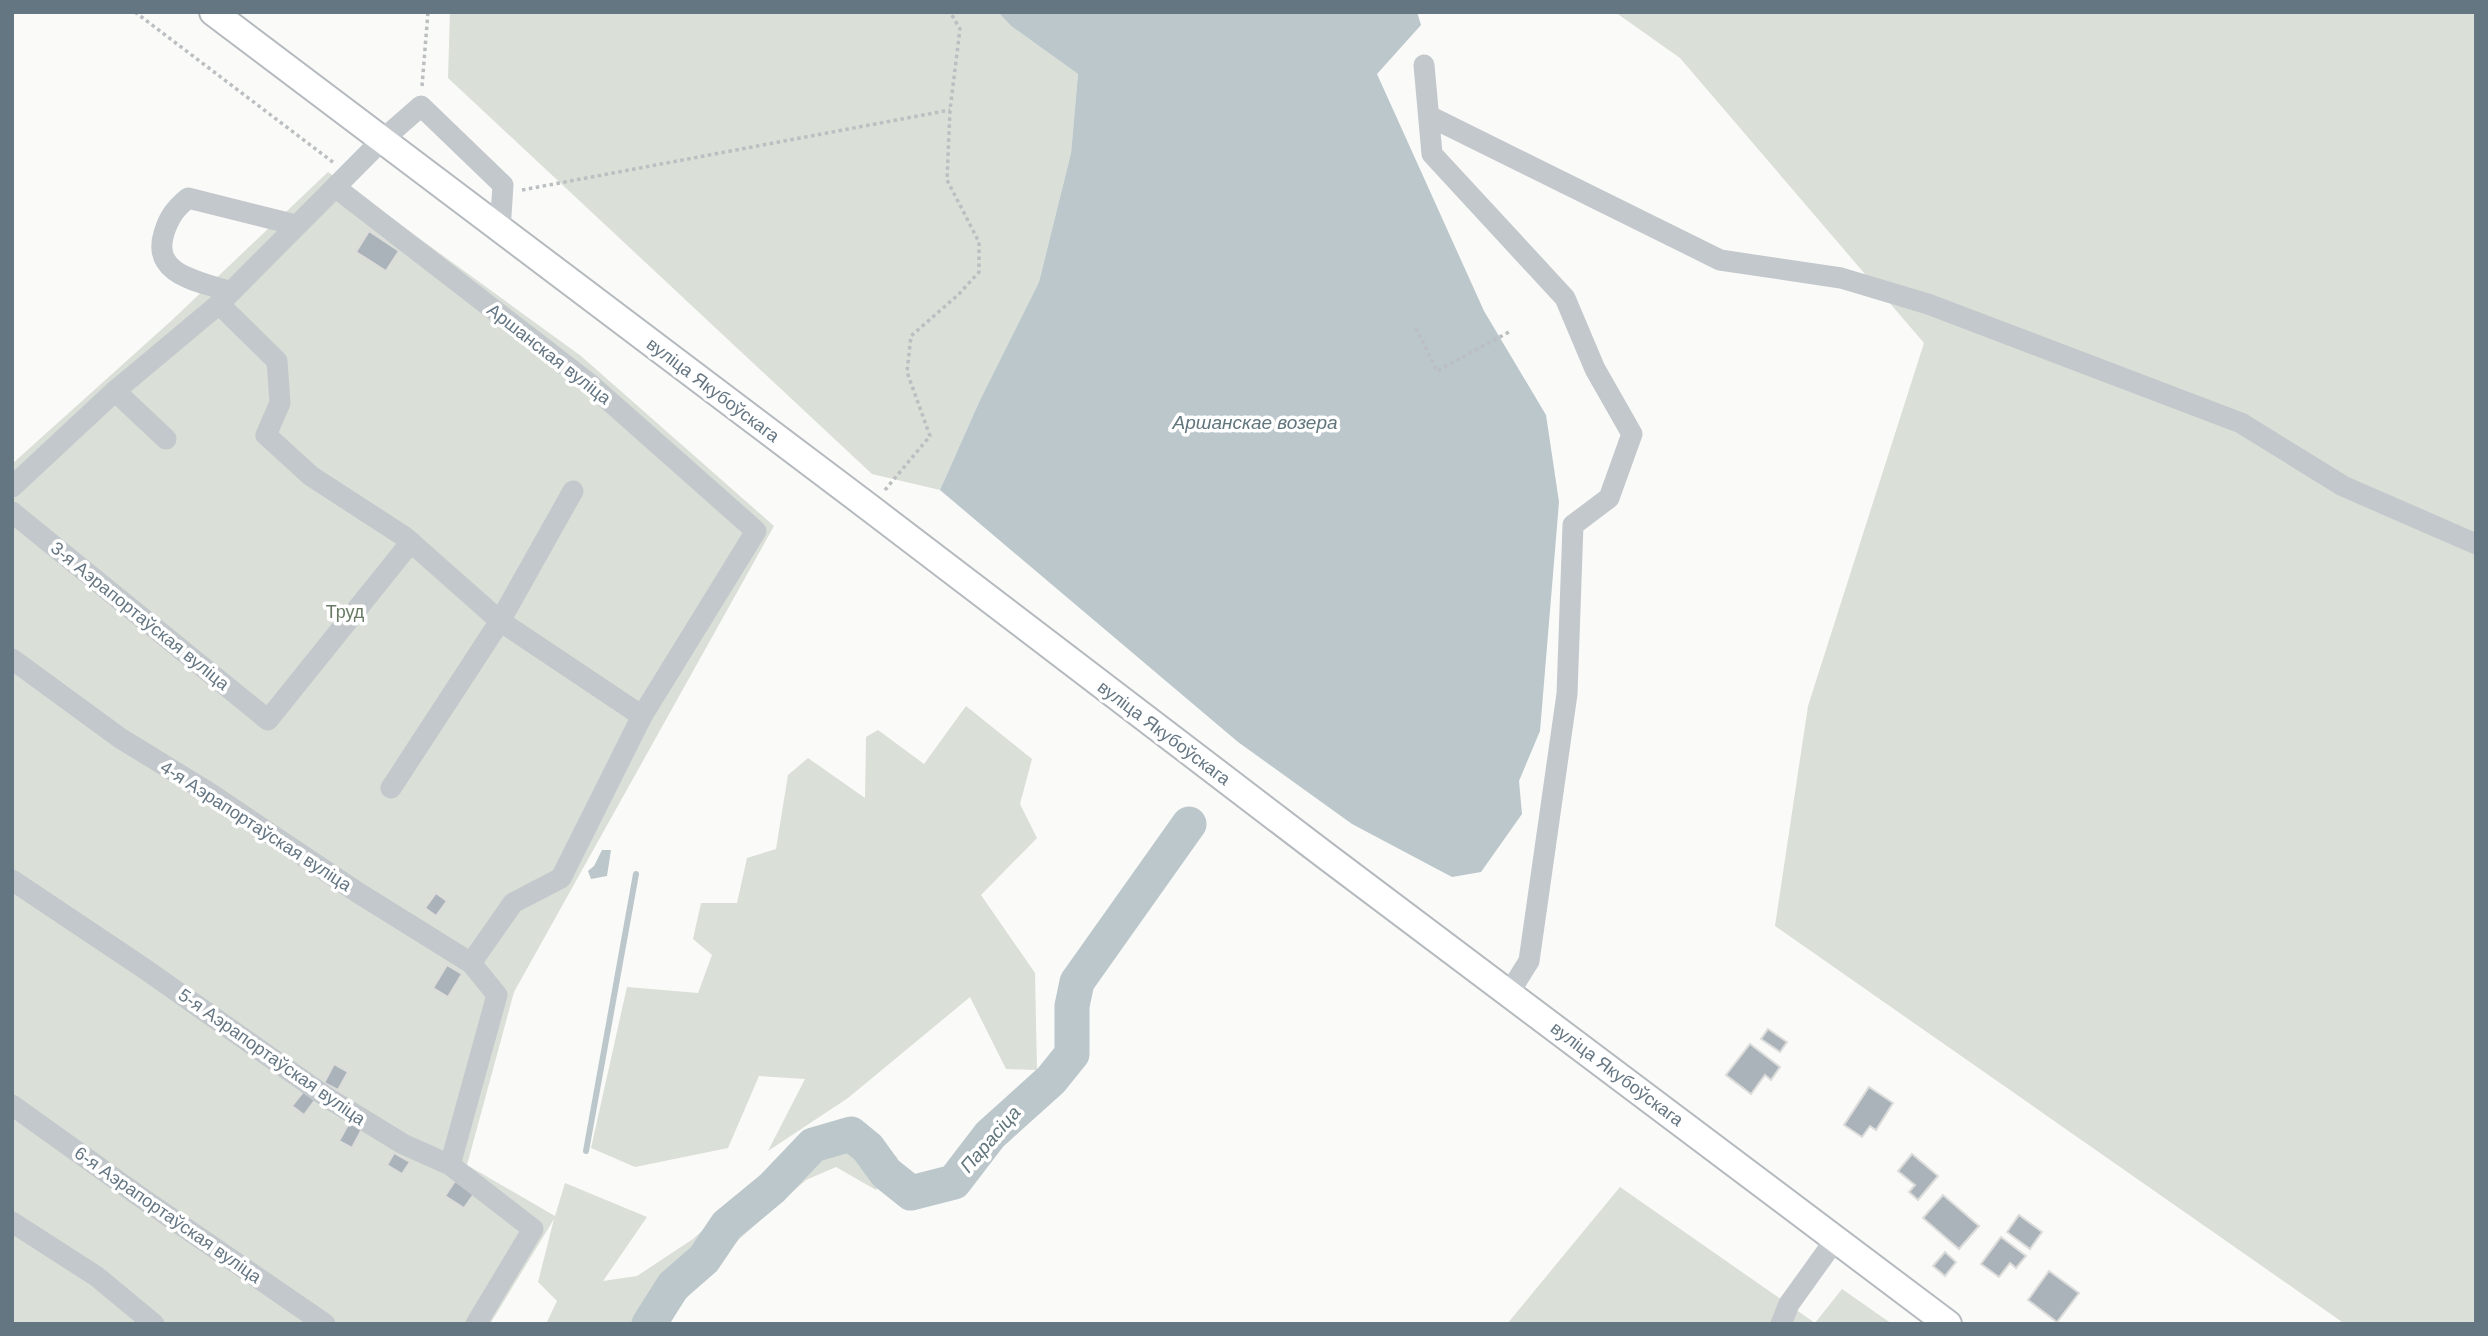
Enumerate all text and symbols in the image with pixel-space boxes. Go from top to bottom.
street label: Аршанская вуліца [483,300,615,409]
street label: вуліца Якубоўскага [643,334,784,447]
water label: Аршанскае возера [1171,412,1338,433]
street label: 3-я Аэрапортаўская вуліца [47,538,234,695]
park label: Труд [326,602,365,622]
street label: вуліца Якубоўскага [1094,677,1235,790]
street label: 4-я Аэрапортаўская вуліца [157,757,356,896]
street label: 5-я Аэрапортаўская вуліца [175,985,370,1130]
street label: вуліца Якубоўскага [1547,1018,1688,1131]
water label: Парасіца [956,1102,1025,1177]
street label: 6-я Аэрапортаўская вуліца [71,1143,266,1288]

